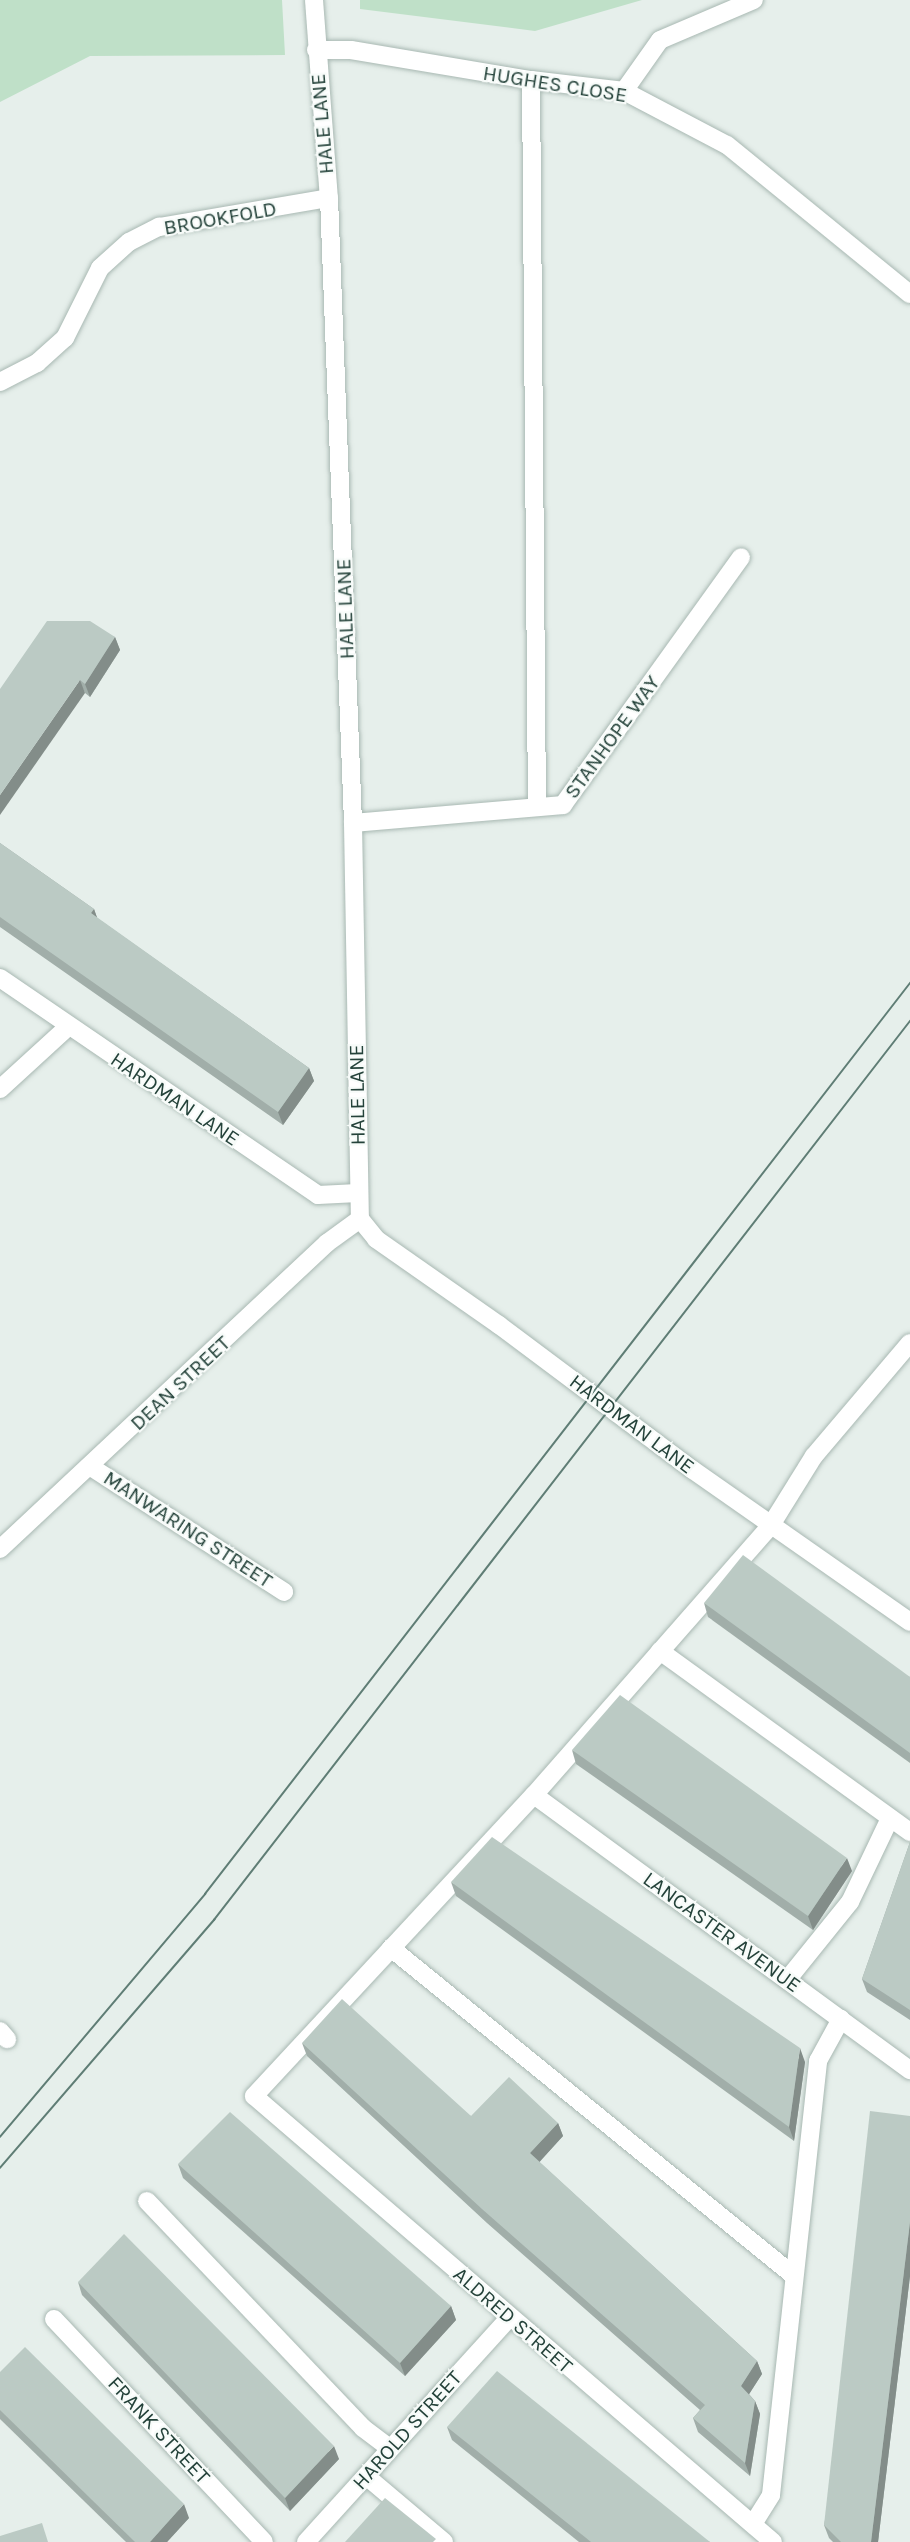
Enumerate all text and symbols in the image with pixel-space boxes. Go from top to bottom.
street label: HUGHES CLOSE [481,60,629,108]
street label: HALE LANE [305,73,339,175]
street label: BROOKFOLD [162,196,278,240]
street label: HALE LANE [331,558,359,660]
street label: STANHOPE WAY [559,671,665,803]
street label: HALE LANE [344,1044,370,1146]
street label: HARDMAN LANE [106,1047,244,1151]
street label: DEAN STREET [125,1330,235,1436]
street label: HARDMAN LANE [564,1369,700,1479]
street label: MANWARING STREET [99,1465,277,1593]
street label: LANCASTER AVENUE [638,1866,806,1998]
street label: ALDRED STREET [448,2261,578,2379]
street label: HAROLD STREET [347,2365,467,2495]
street label: FRANK STREET [103,2371,215,2489]

